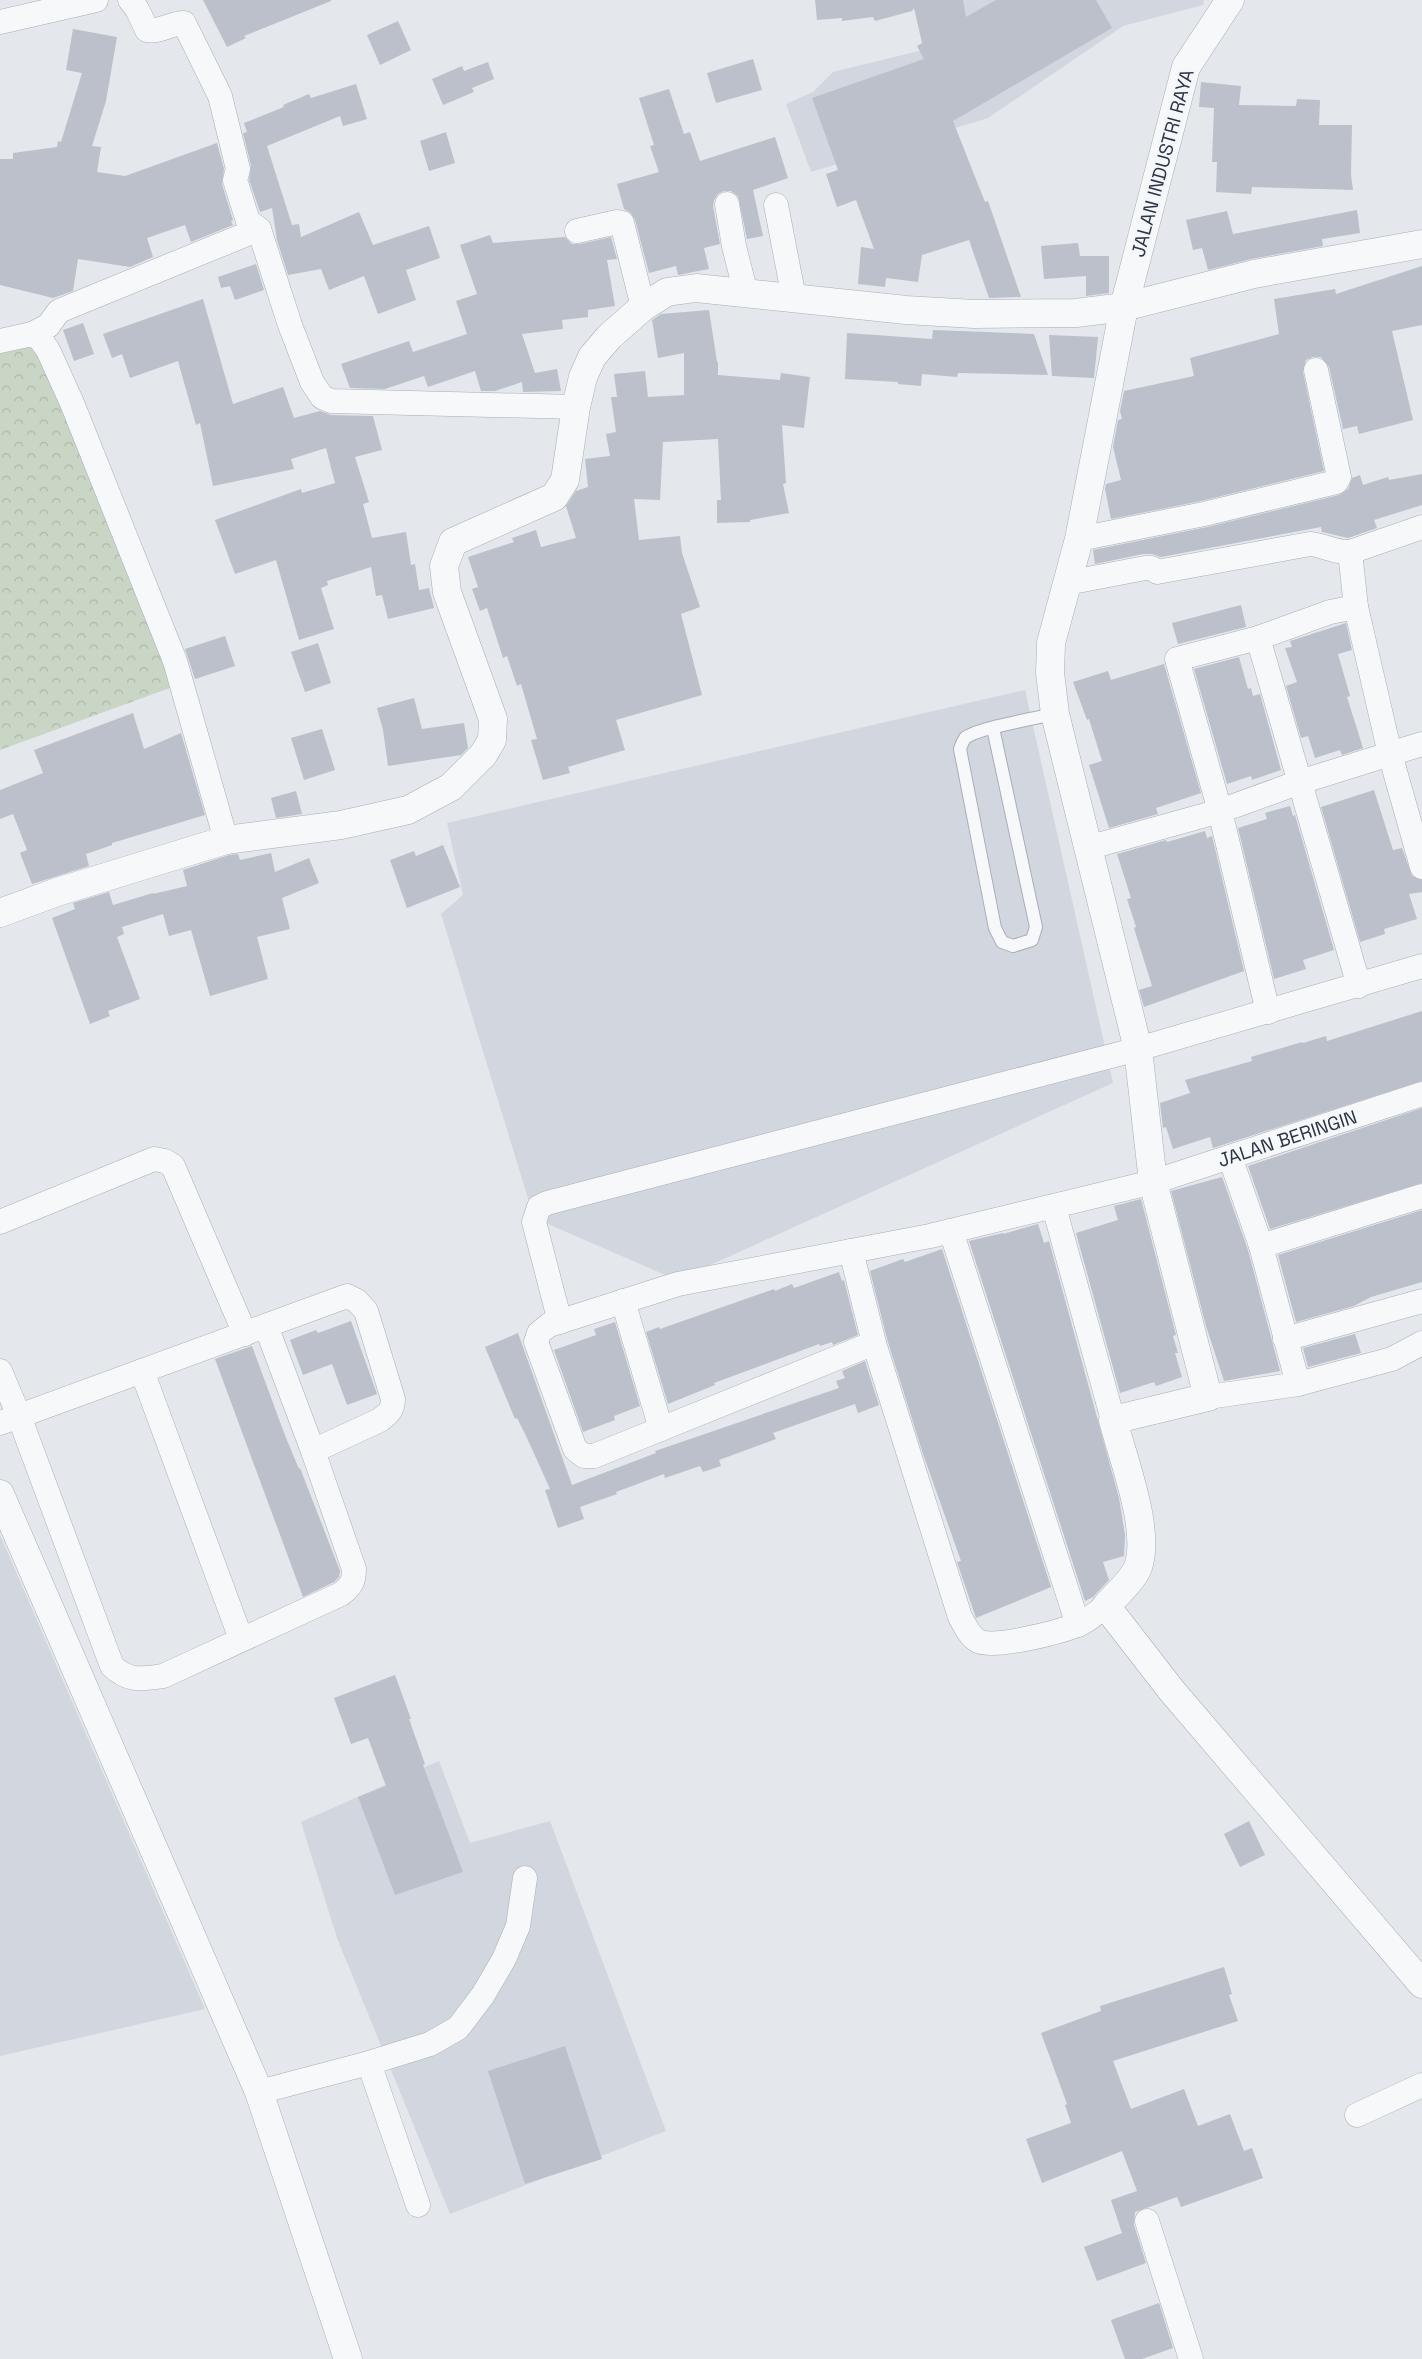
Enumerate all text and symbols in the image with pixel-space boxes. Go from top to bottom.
street label: JALAN INDUSTRI RAYA [1125,66,1200,260]
street label: JALAN BERINGIN [1215,1104,1360,1173]

